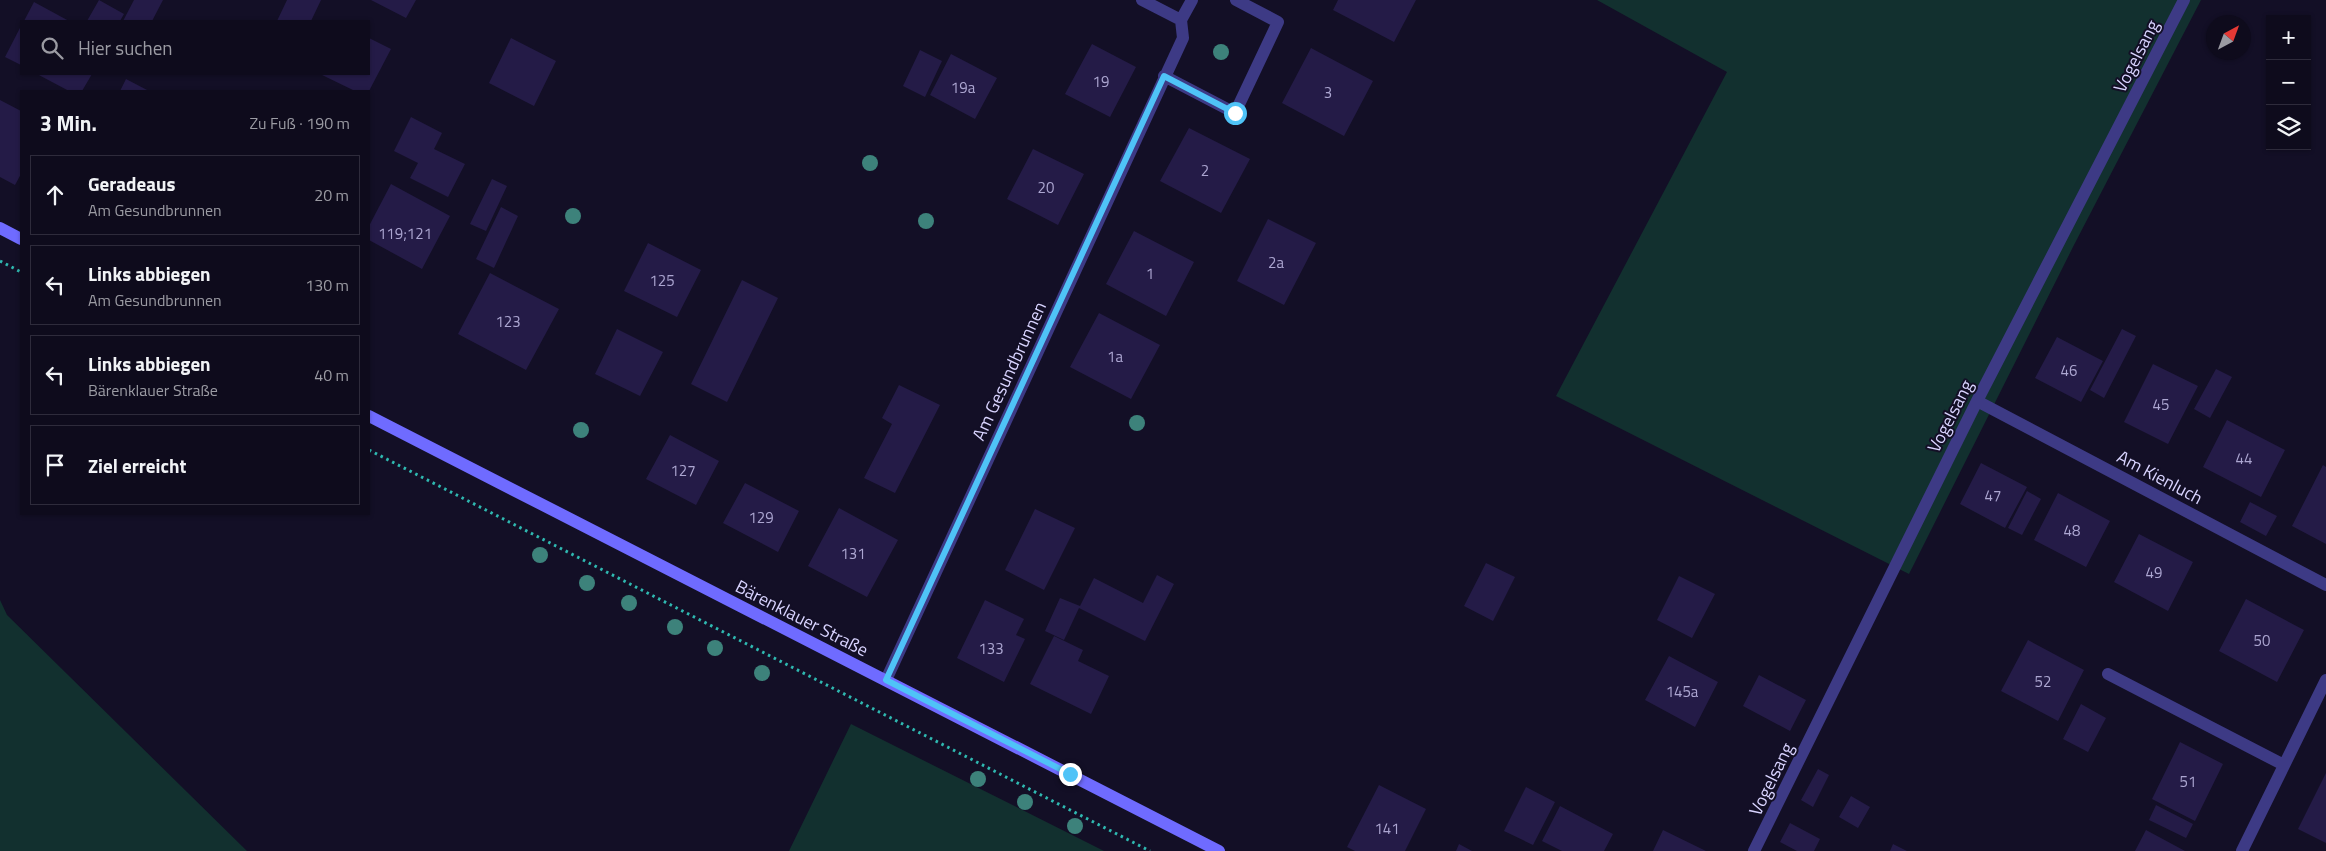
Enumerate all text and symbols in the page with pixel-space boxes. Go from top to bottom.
street label: Vogelsang [2106,15,2166,97]
north arrow [2206,15,2251,60]
map controls [2266,15,2311,150]
button: + [2266,15,2311,60]
search box [20,20,370,75]
text: Hier suchen [78,33,173,62]
icon: search [38,34,66,62]
button: − [2266,60,2311,105]
house number: 19 [1093,70,1109,93]
house number: 19a [951,76,976,99]
house number: 3 [1324,81,1332,104]
route start [1224,102,1247,125]
button: layers [2266,105,2311,150]
text: 3 Min. [40,107,97,139]
text: Zu Fuß · 190 m [249,111,350,135]
house number: 2 [1201,159,1209,182]
text: Geradeaus [88,169,175,198]
house number: 20 [1038,176,1054,199]
icon: ahead [41,181,69,209]
text: 20 m [314,183,349,207]
text: Am Gesundbrunnen [88,198,222,222]
house number: 119;121 [378,222,432,245]
house number: 2a [1268,251,1284,274]
text: Links abbiegen [88,259,211,288]
house number: 1 [1146,262,1154,285]
house number: 125 [649,269,675,292]
icon: left [41,271,69,299]
text: 130 m [305,273,349,297]
text: Am Gesundbrunnen [88,288,222,312]
street label: Am Gesundbrunnen [965,297,1053,445]
house number: 123 [495,310,521,333]
house number: 1a [1107,345,1123,368]
text: Links abbiegen [88,349,211,378]
house number: 46 [2061,359,2077,382]
icon: left [41,361,69,389]
text: 40 m [314,363,349,387]
street label: Vogelsang [1920,375,1980,457]
text: Bärenklauer Straße [88,378,218,402]
house number: 45 [2153,393,2169,416]
street label: Am Kienluch [2112,443,2208,511]
house number: 44 [2236,447,2252,470]
icon: arrive [41,451,69,479]
text: Ziel erreicht [88,451,186,480]
house number: 127 [670,459,696,482]
house number: 47 [1985,484,2001,507]
house number: 129 [748,506,774,529]
house number: 48 [2064,519,2080,542]
house number: 131 [840,542,866,565]
house number: 49 [2146,561,2162,584]
street label: Bärenklauer Straße [731,573,873,663]
house number: 50 [2254,629,2270,652]
house number: 133 [978,637,1004,660]
house number: 52 [2035,670,2051,693]
house number: 145a [1666,680,1699,703]
street label: Vogelsang [1742,738,1800,820]
route end [1059,763,1082,786]
house number: 51 [2180,770,2196,793]
house number: 141 [1374,817,1400,840]

